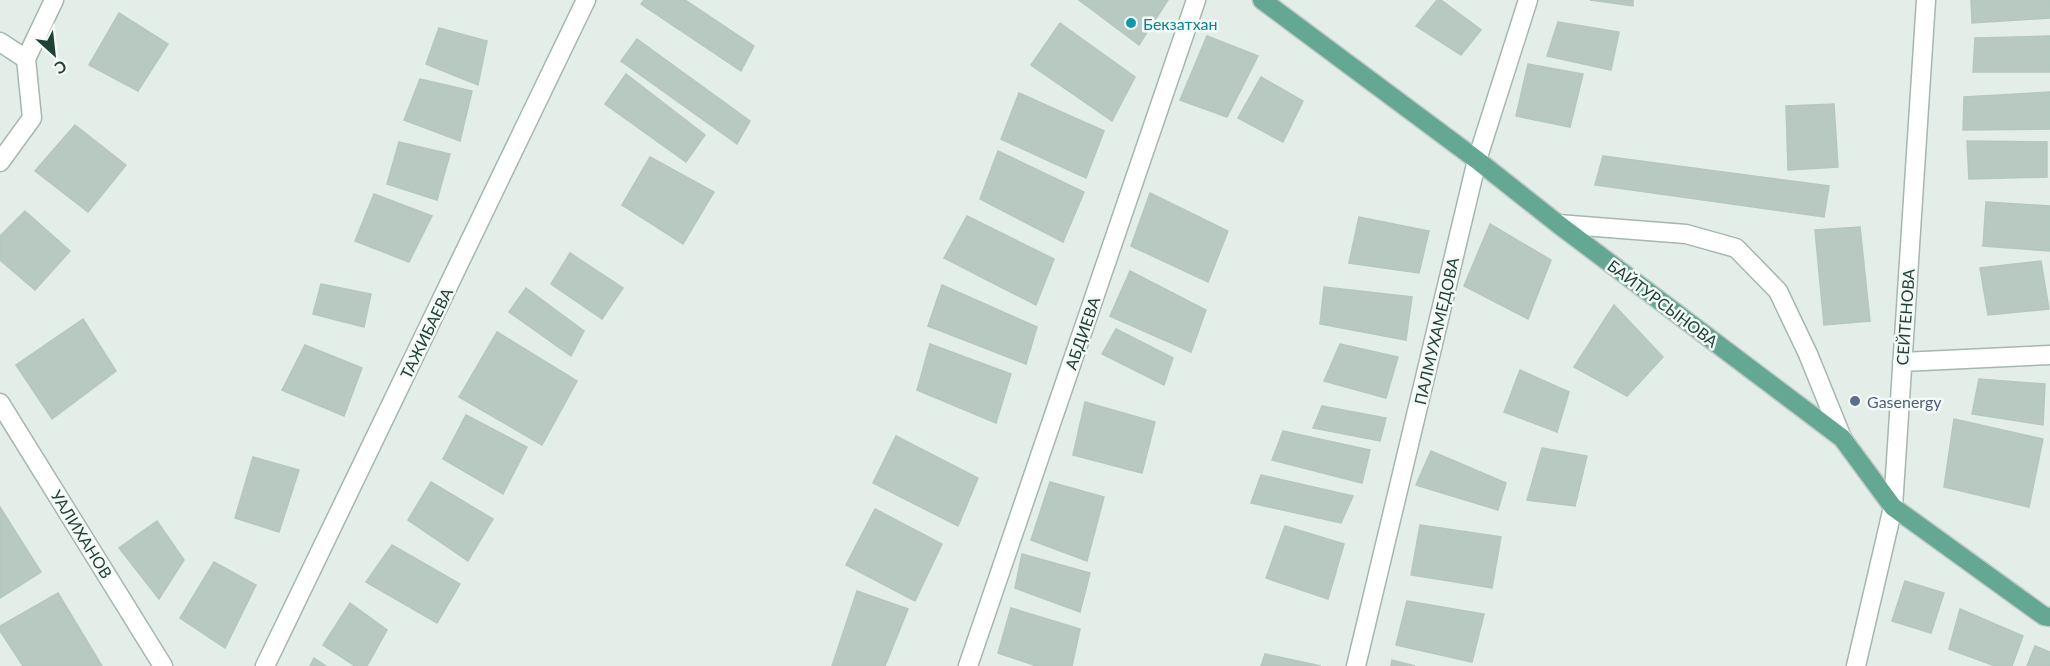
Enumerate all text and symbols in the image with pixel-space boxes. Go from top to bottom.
place label: Бекзатхан [1143,14,1218,33]
marker: Бекзатхан [1124,16,1138,30]
north arrow [24,24,84,84]
text: С [52,57,70,79]
street label: ПАЛМУХАМЕДОВА [1410,255,1462,407]
street label: БАЙТУРСЫНОВА [1604,255,1722,351]
street label: СЕЙТЕНОВА [1892,268,1918,366]
street label: ТАЖИБАЕВА [396,284,456,382]
street label: АБДИЕВА [1061,294,1103,372]
place label: Gasenergy [1867,392,1942,411]
marker: Gasenergy [1848,394,1862,408]
street label: УАЛИХАНОВ [47,486,117,582]

